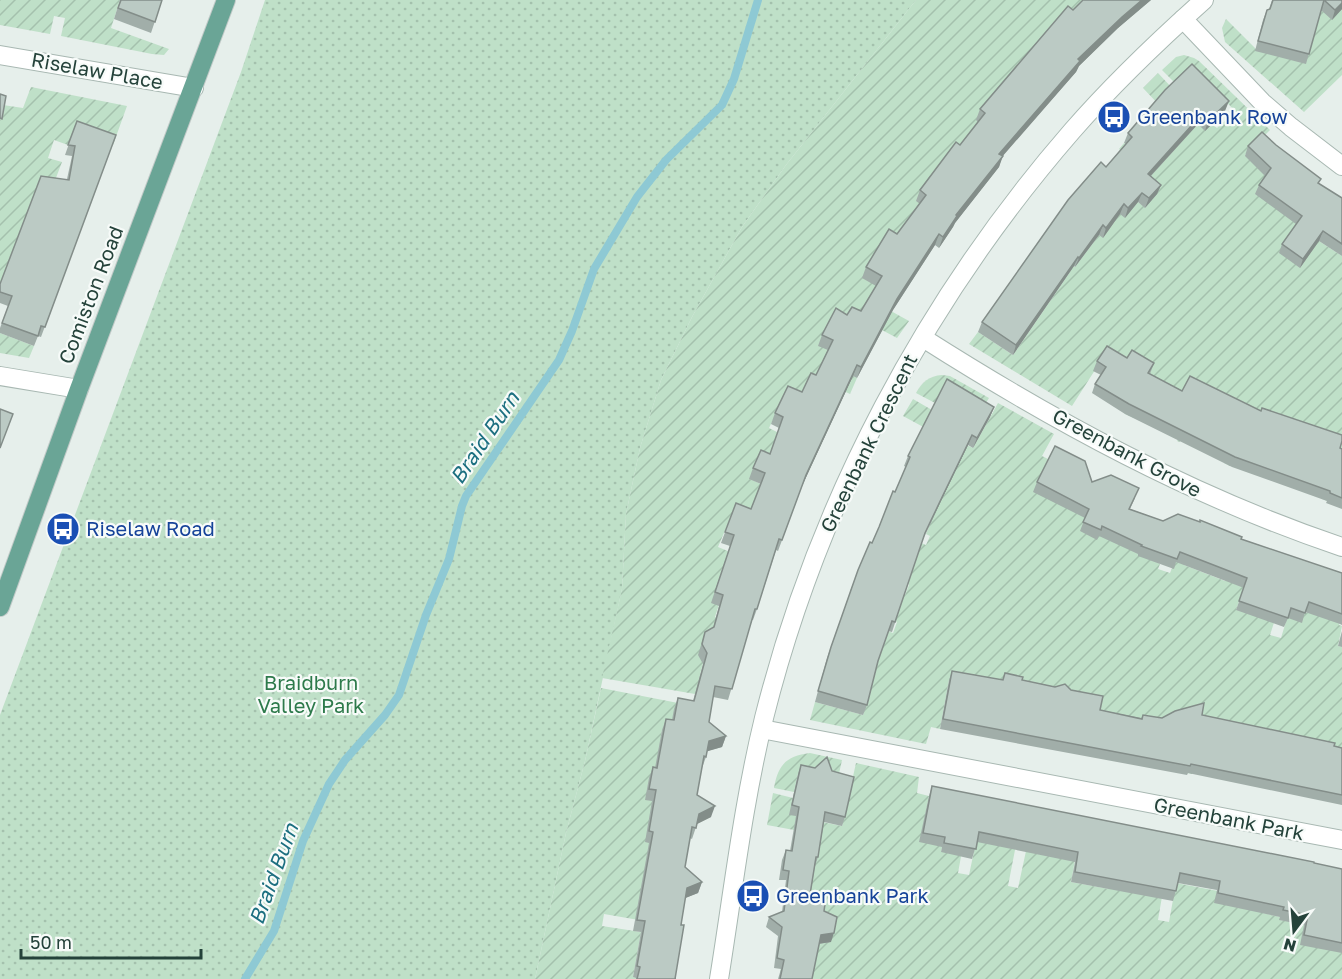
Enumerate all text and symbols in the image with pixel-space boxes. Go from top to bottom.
street label: Riselaw Place [30,47,165,93]
bus stop icon: Greenbank Row [1096,99,1132,135]
place label: Greenbank Row [1137,104,1288,128]
street label: Comiston Road [53,222,127,367]
street label: Greenbank Crescent [814,349,922,536]
water label: Braid Burn [444,386,525,488]
street label: Greenbank Grove [1049,403,1206,501]
bus stop icon: Riselaw Road [45,511,81,547]
place label: Riselaw Road [86,516,215,540]
park label: Braidburn Valley Park [258,670,364,717]
street label: Greenbank Park [1152,792,1306,844]
water label: Braid Burn [243,819,304,928]
bus stop icon: Greenbank Park [735,878,771,914]
place label: Greenbank Park [776,883,929,907]
north arrow [1264,901,1324,961]
scale bar [21,922,201,960]
text: 50 m [30,931,72,953]
text: N [1281,934,1298,957]

